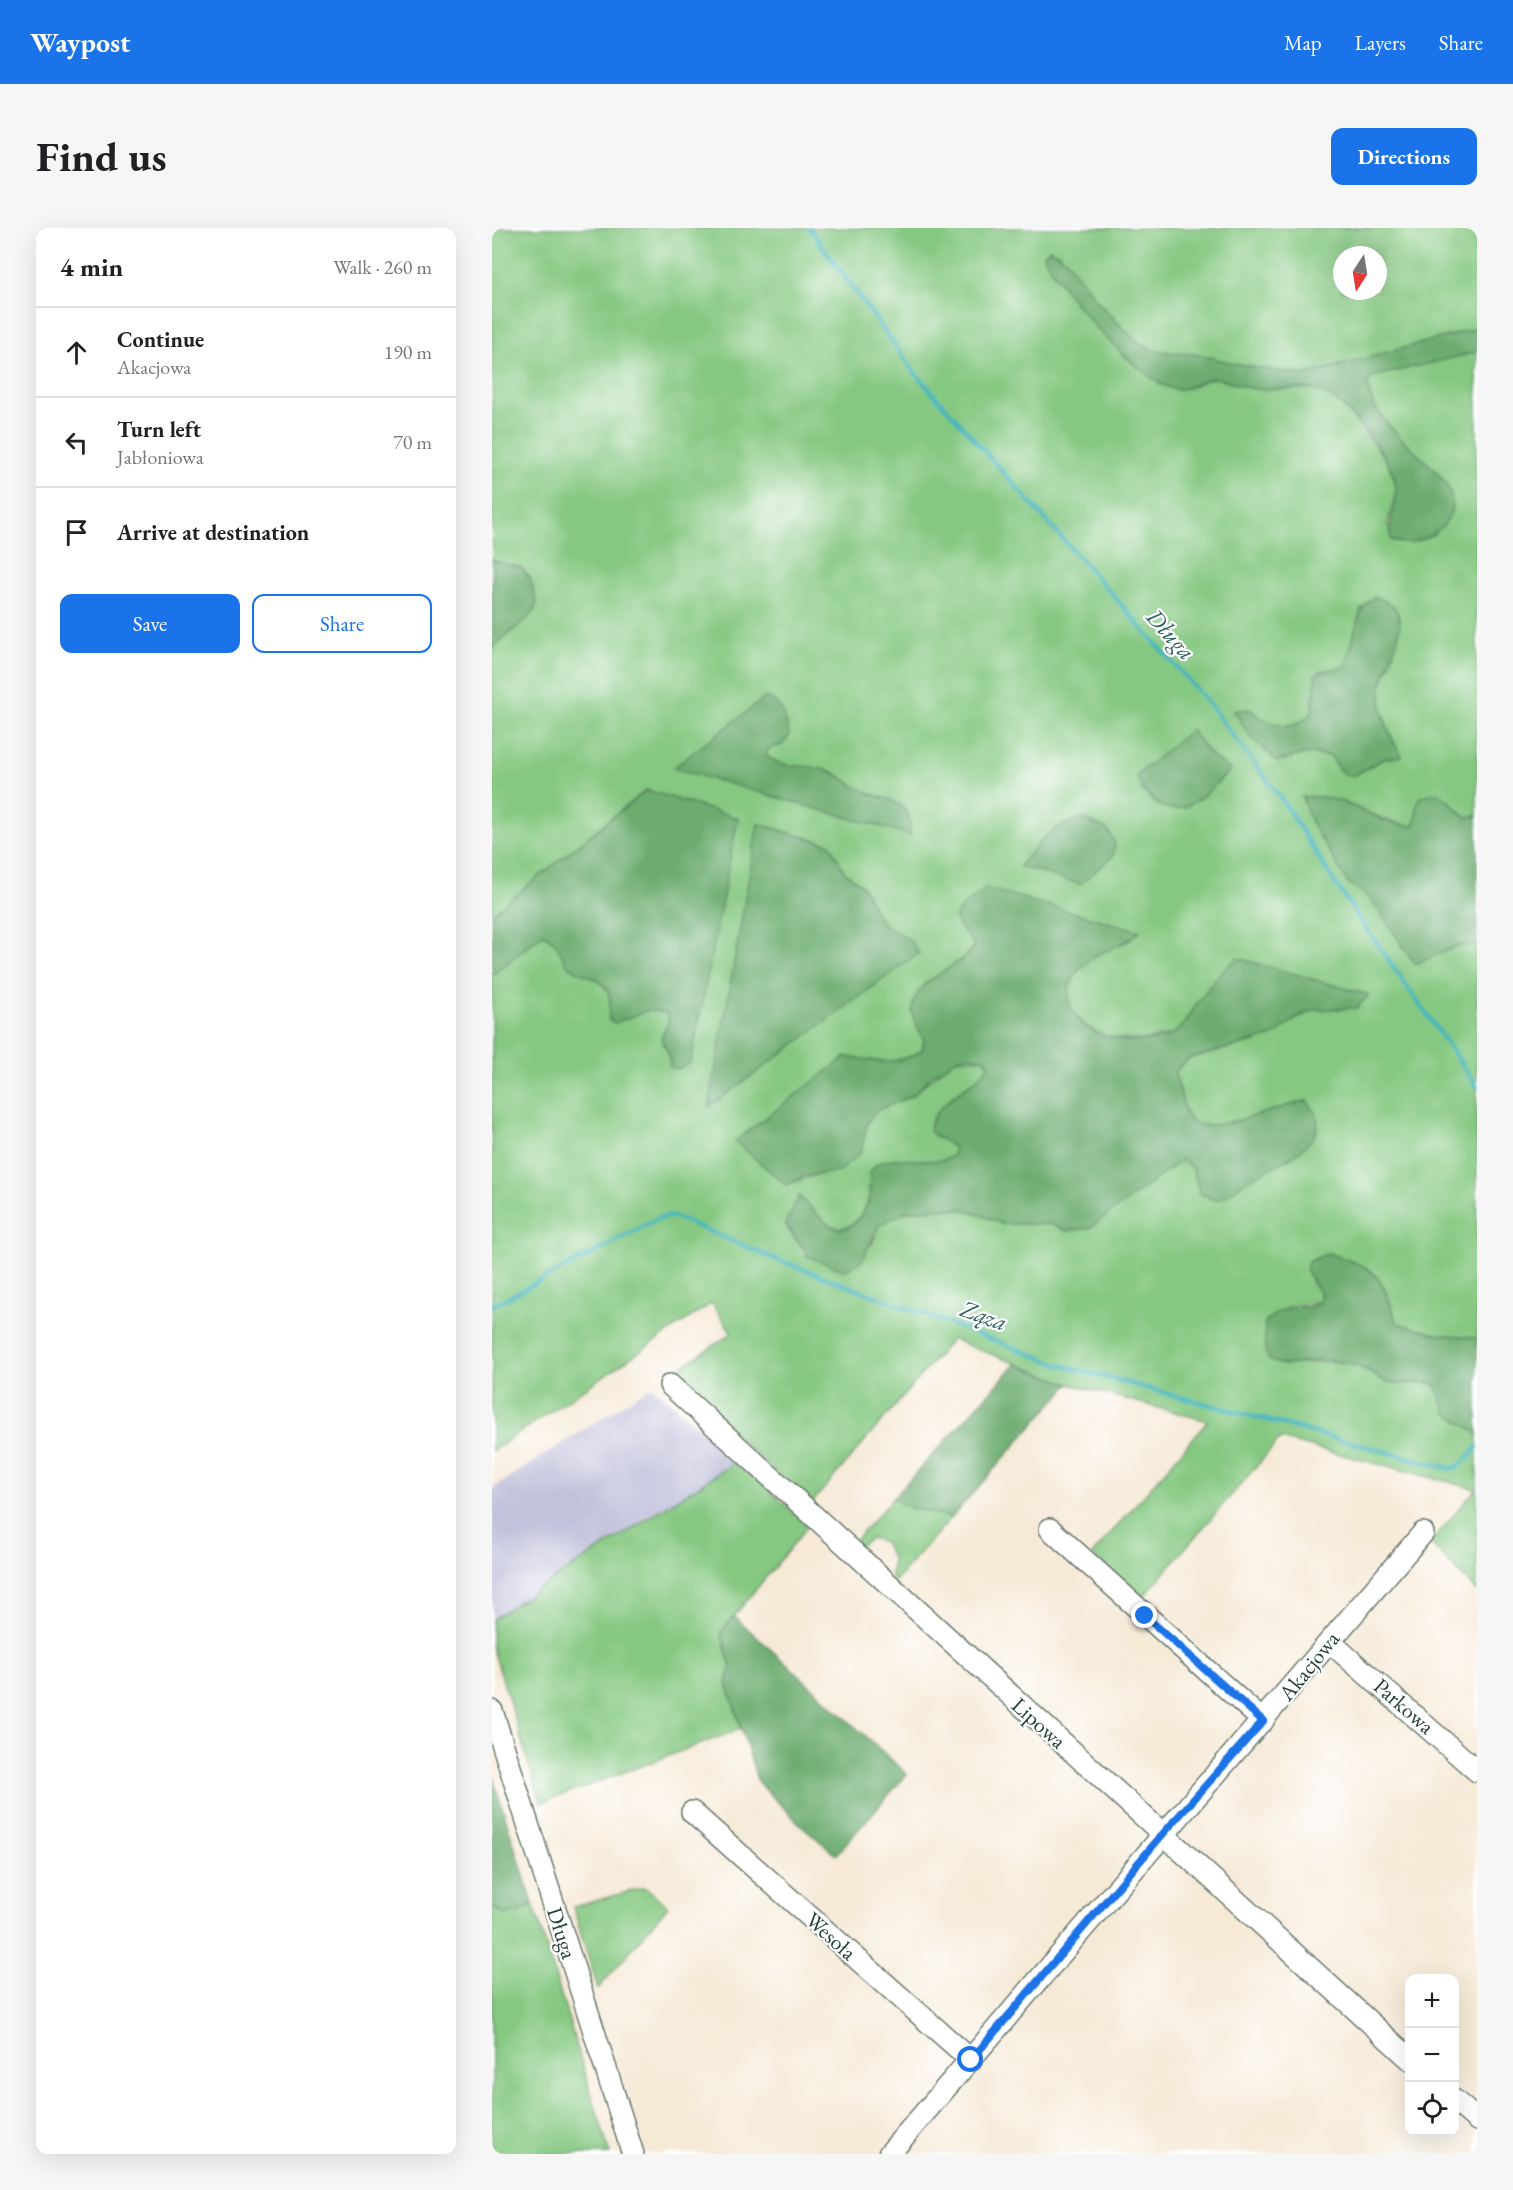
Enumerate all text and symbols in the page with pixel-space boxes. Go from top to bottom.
text: Waypost [30,24,131,60]
text: Map [1284,29,1322,56]
text: Layers [1355,29,1406,56]
text: Share [1439,29,1483,56]
button: Directions [1331,128,1477,185]
text: Find us [36,129,167,184]
north arrow [1333,246,1387,300]
text: 4 min [60,250,123,284]
text: Walk · 260 m [333,254,432,280]
text: Continue [117,325,204,354]
icon: ahead [60,336,93,369]
text: 190 m [384,339,432,365]
text: Akacjowa [117,354,191,380]
text: Turn left [117,415,201,444]
icon: left [60,426,93,459]
text: 70 m [393,429,432,455]
text: Jabłoniowa [117,444,204,470]
icon: arrive [60,516,93,549]
text: Arrive at destination [117,518,309,547]
button: Save [60,594,240,653]
button: Share [252,594,432,653]
water label: Długa [1139,601,1202,666]
water label: Ząza [956,1292,1011,1338]
route end [1131,1602,1157,1628]
street label: Akacjowa [1271,1625,1346,1708]
street label: Parkowa [1367,1672,1441,1741]
street label: Lipowa [1006,1691,1073,1755]
street label: Długa [540,1903,584,1963]
street label: Wesoła [799,1905,863,1967]
map controls [1405,1974,1459,2136]
button: + [1405,1974,1459,2028]
button: − [1405,2028,1459,2082]
route start [957,2046,983,2072]
button: locate [1405,2082,1459,2136]

